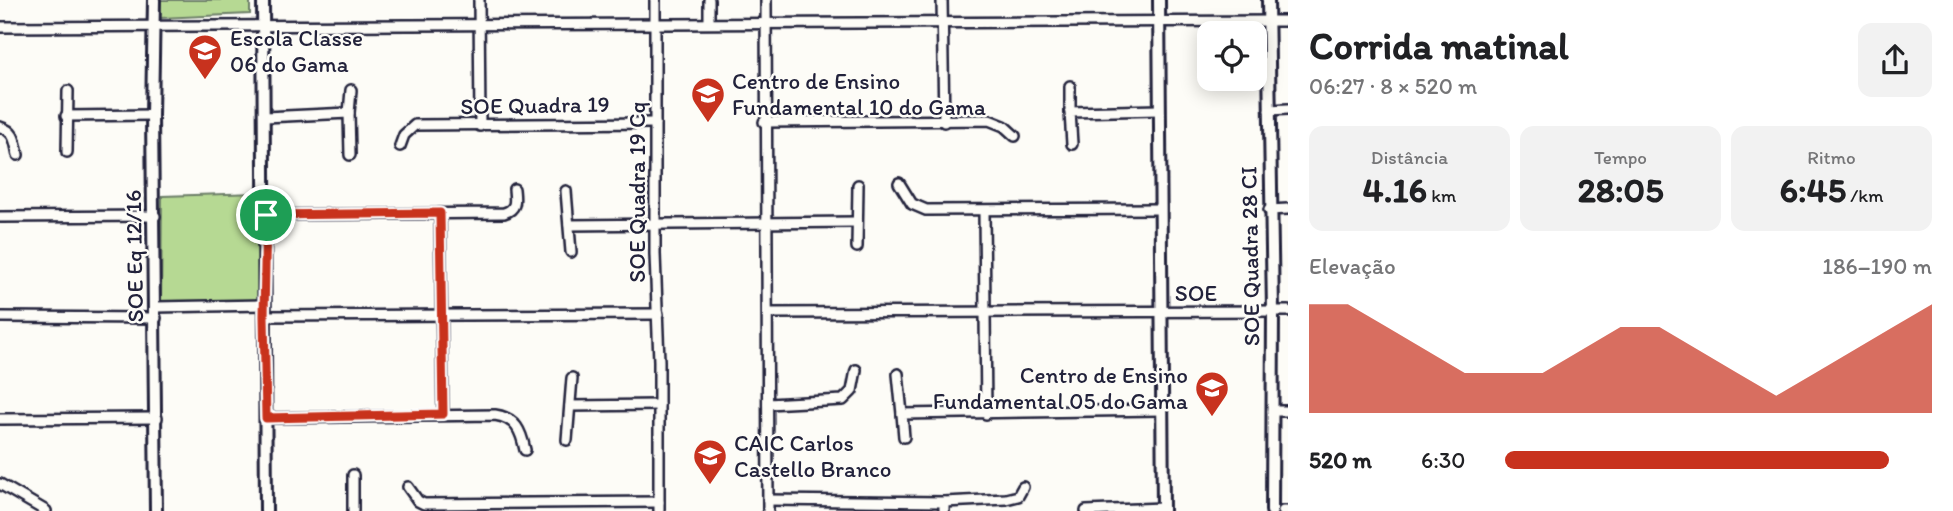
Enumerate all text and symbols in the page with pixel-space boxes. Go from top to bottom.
map controls [1197,21,1267,91]
button: locate [1197,21,1267,91]
text: Corrida matinal [1309,23,1569,69]
button: share [1858,23,1932,97]
place label: Escola Classe 06 do Gama [230,24,363,78]
school or university icon: Escola Classe 06 do Gama [186,32,224,81]
place label: Centro de Ensino Fundamental 10 do Gama [732,67,986,121]
text: 06:27 · 8 × 520 m [1309,72,1477,100]
school or university icon: Centro de Ensino Fundamental 10 do Gama [689,75,727,124]
street label: SOE Quadra 19 [460,90,610,120]
street label: SOE Quadra 19 Cq [623,101,651,283]
text: Distância [1371,146,1448,169]
text: Tempo [1594,146,1647,169]
text: Ritmo [1807,146,1856,169]
street label: SOE Quadra 28 CI [1234,166,1266,346]
text: 4.16 [1363,169,1427,211]
text: 28:05 [1577,169,1664,211]
text: 6:45 [1780,169,1846,211]
text: km [1427,184,1456,207]
text: /km [1846,184,1883,207]
pin [236,185,296,245]
street label: SOE Eq 12/16 [119,189,149,323]
icon: arrive [247,196,285,234]
text: Elevação [1309,252,1396,280]
text: 186–190 m [1822,252,1932,280]
street label: SOE [1175,279,1217,307]
place label: Centro de Ensino Fundamental 05 do Gama [933,361,1188,415]
school or university icon: Centro de Ensino Fundamental 05 do Gama [1193,369,1231,418]
place label: CAIC Carlos Castello Branco [734,429,891,483]
school or university icon: CAIC Carlos Castello Branco [691,437,729,486]
text: 520 m [1309,446,1372,474]
text: 6:30 [1421,446,1466,474]

